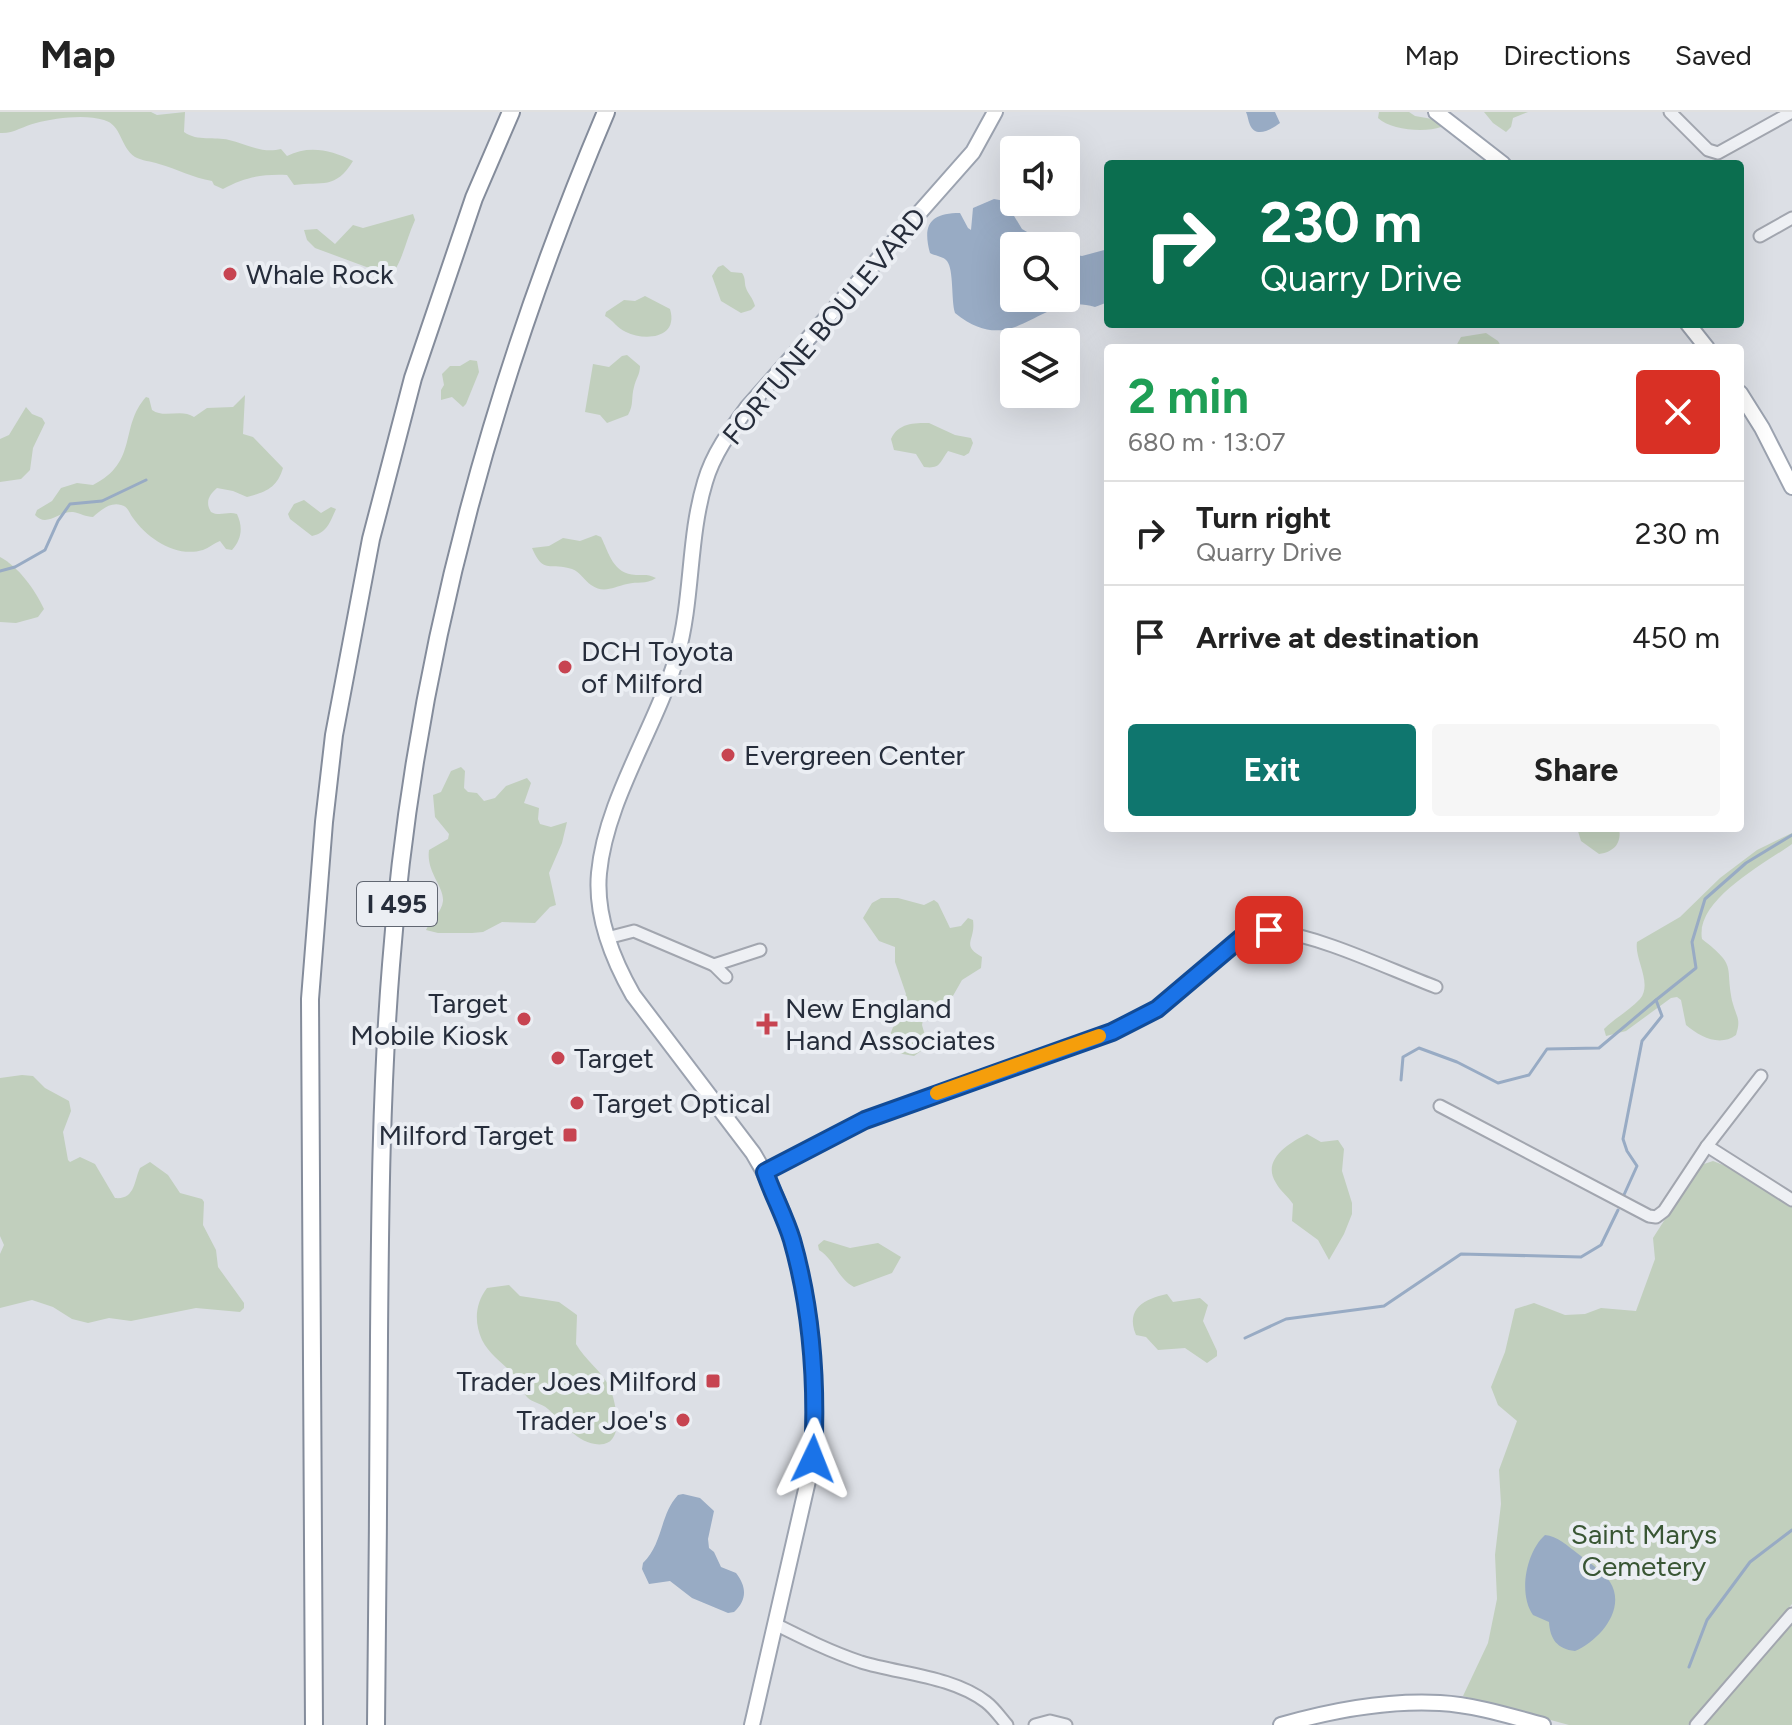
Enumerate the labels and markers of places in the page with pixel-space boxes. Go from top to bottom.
place label: Whale Rock [246,257,394,291]
marker: Whale Rock [221,265,239,283]
place label: DCH Toyota of Milford [581,634,733,700]
marker: DCH Toyota of Milford [556,658,574,676]
place label: Evergreen Center [744,738,965,772]
marker: Evergreen Center [719,746,737,764]
pin [1235,896,1303,964]
place label: Target Mobile Kiosk [350,986,508,1052]
place label: New England Hand Associates [785,991,995,1057]
marker: Target Mobile Kiosk [515,1010,533,1028]
marker: New England Hand Associates [756,1013,778,1035]
place label: Target [574,1041,654,1075]
marker: Target [549,1049,567,1067]
place label: Target Optical [593,1086,771,1120]
marker: Target Optical [568,1094,586,1112]
place label: Milford Target [379,1118,554,1152]
marker: Milford Target [561,1126,579,1144]
place label: Trader Joes Milford [456,1364,697,1398]
marker: Trader Joes Milford [704,1372,722,1390]
place label: Trader Joe's [516,1403,667,1437]
marker: Trader Joe's [674,1411,692,1429]

